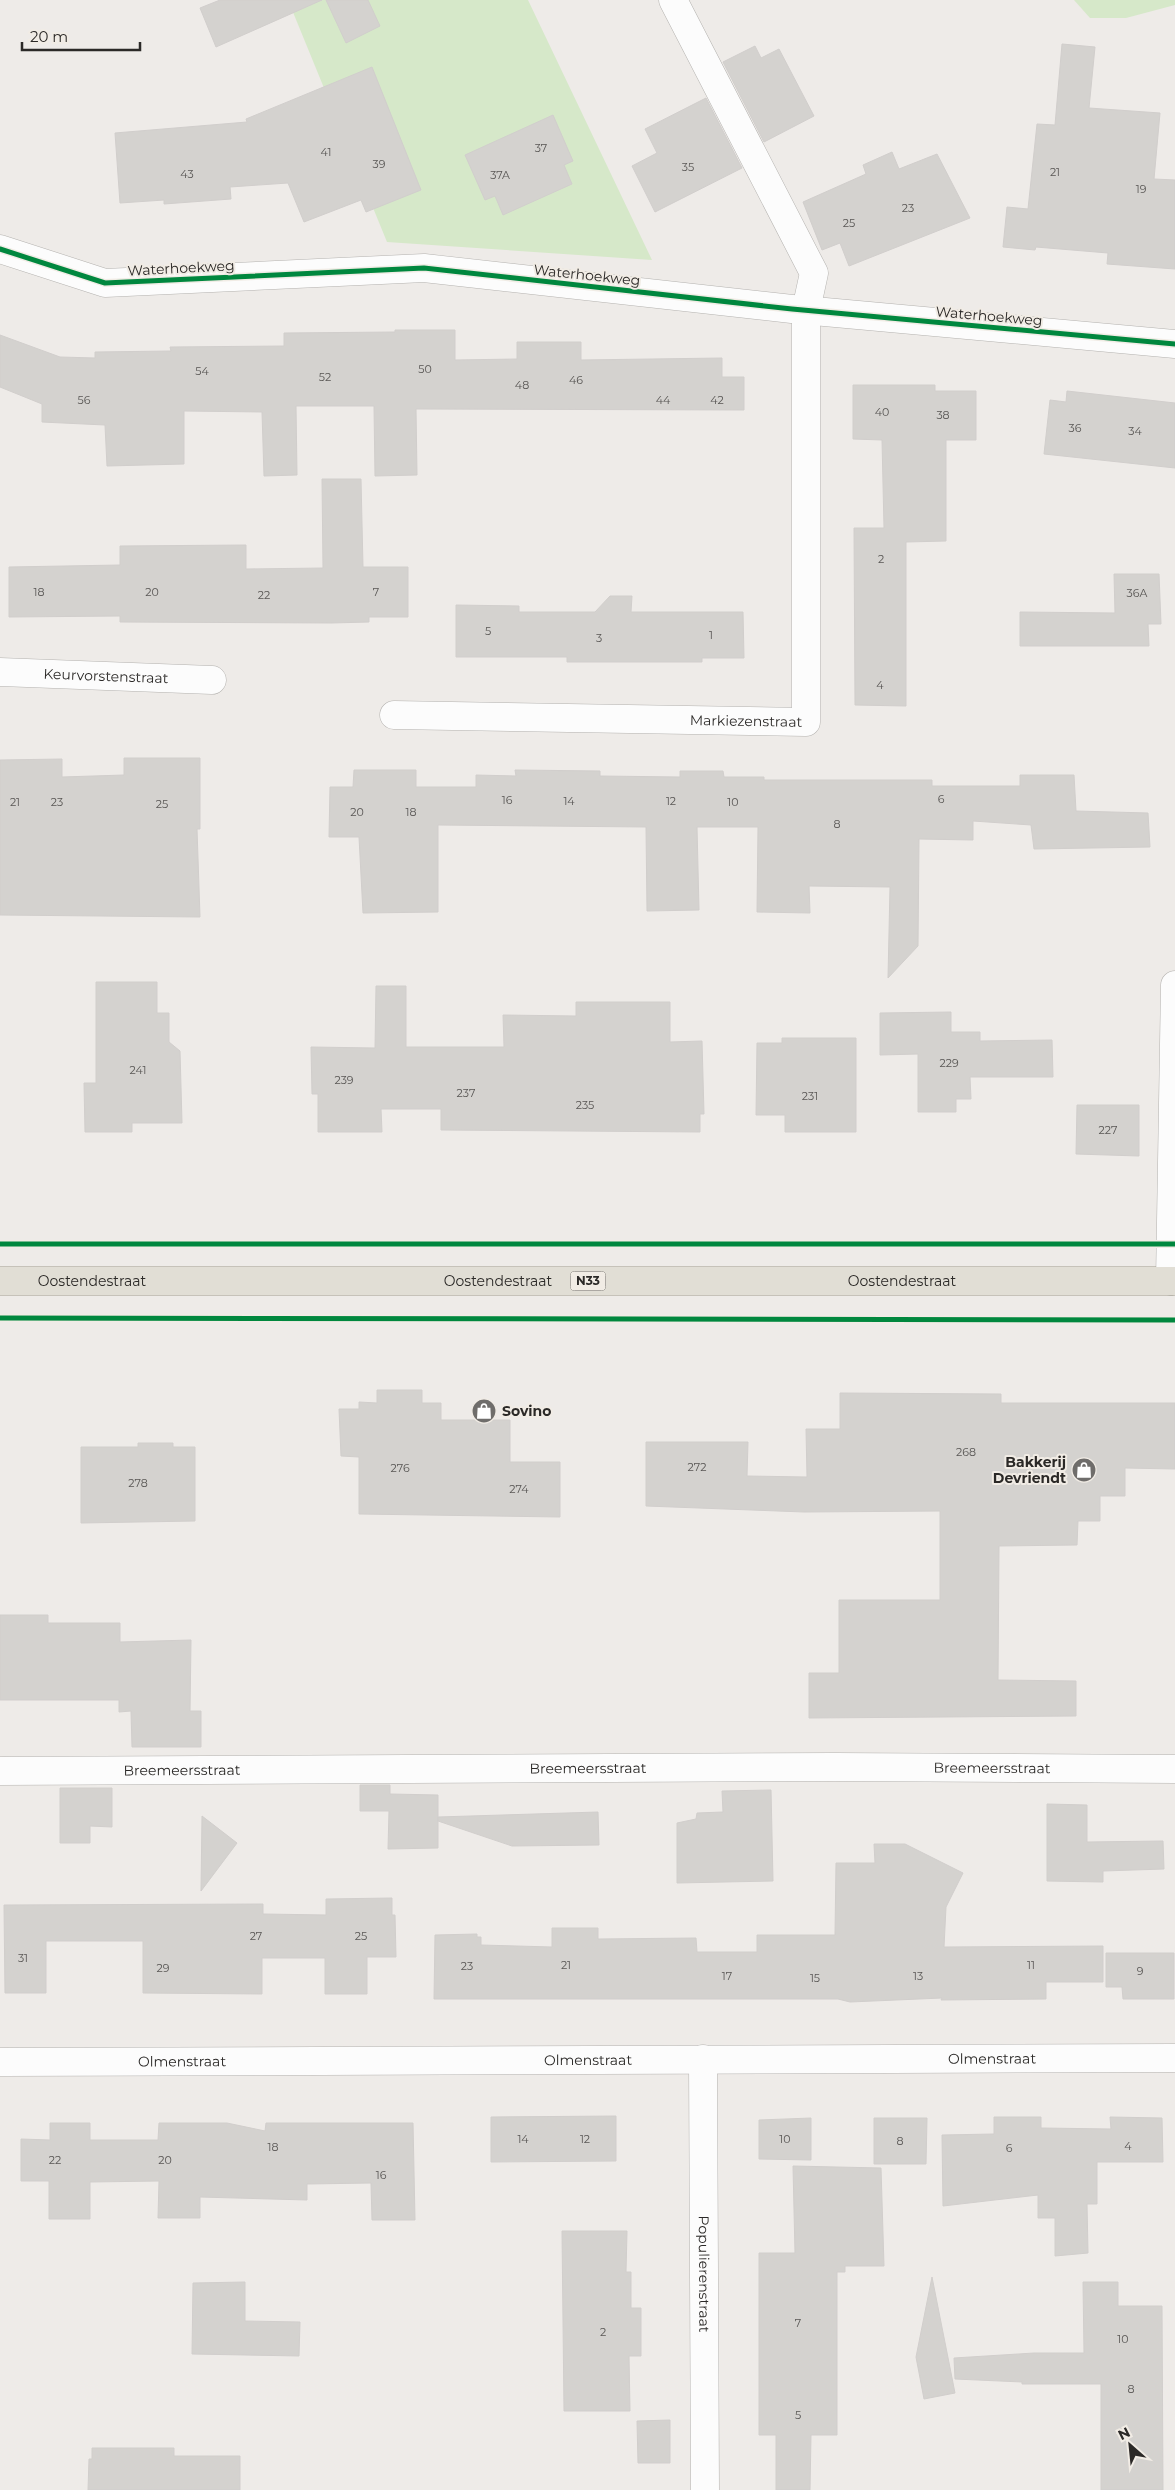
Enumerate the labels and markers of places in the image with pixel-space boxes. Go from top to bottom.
shop icon: Sovino [471,1398,497,1424]
place label: Sovino [502,1402,551,1420]
place label: Bakkerij Devriendt [993,1453,1066,1487]
shop icon: Bakkerij Devriendt [1071,1457,1097,1483]

